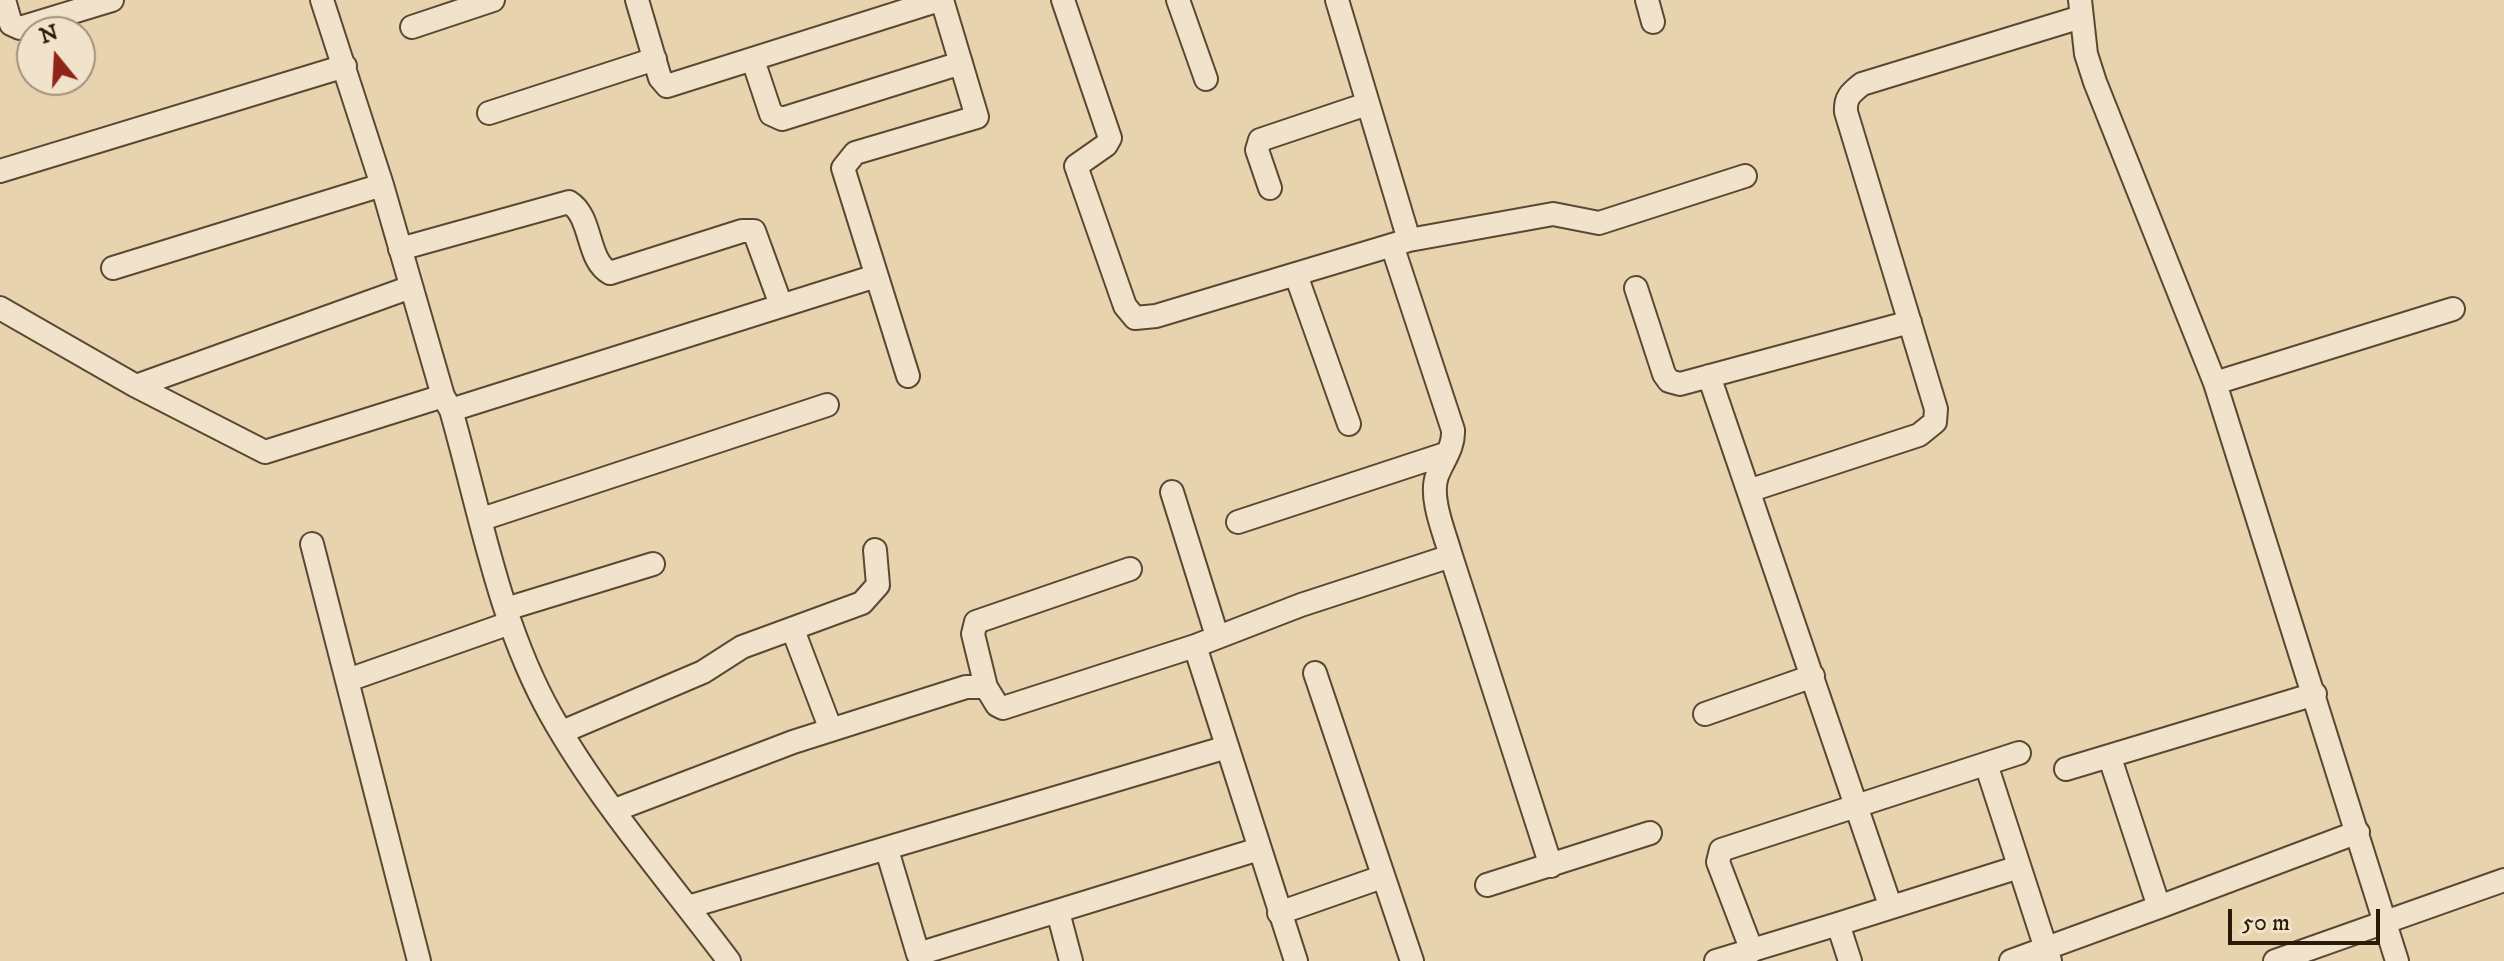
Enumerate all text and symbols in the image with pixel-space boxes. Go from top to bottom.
north arrow [16,16,96,96]
text: N [36,19,62,50]
scale bar [2232,893,2384,943]
text: 50 m [2242,908,2290,938]

